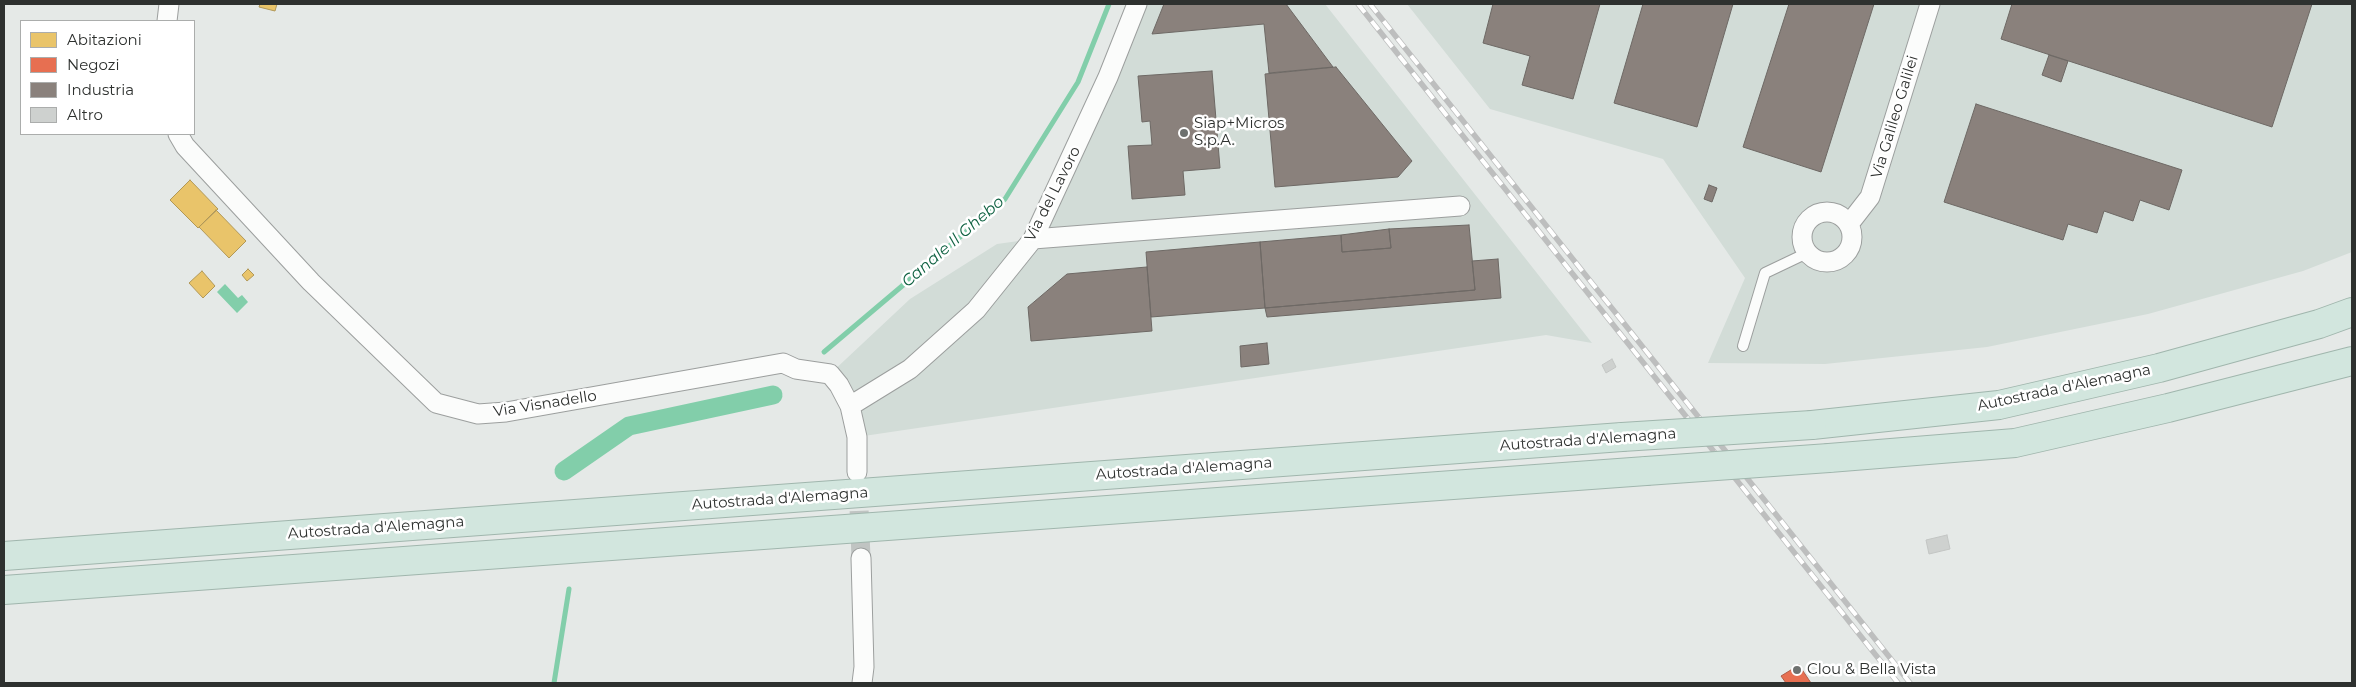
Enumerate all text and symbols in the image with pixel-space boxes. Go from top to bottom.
legend [20,20,195,135]
text: Abitazioni [67,30,142,49]
street label: Via Galileo Galilei [1868,53,1922,181]
text: Negozi [67,55,120,74]
text: Industria [67,80,134,99]
text: Altro [67,105,103,124]
place label: Siap+Micros S.p.A. [1194,115,1284,150]
marker: Siap+Micros S.p.A. [1178,127,1190,139]
street label: Via del Lavoro [1021,143,1085,245]
water label: Canale Il Ghebo [898,192,1008,292]
street label: Autostrada d'Alemagna [1976,361,2152,415]
street label: Via Visnadello [492,387,598,421]
street label: Autostrada d'Alemagna [1499,425,1677,455]
street label: Autostrada d'Alemagna [1095,454,1273,484]
street label: Autostrada d'Alemagna [691,484,869,514]
street label: Autostrada d'Alemagna [287,513,465,543]
place label: Clou & Bella Vista [1807,661,1936,679]
marker: Clou & Bella Vista [1791,664,1803,676]

